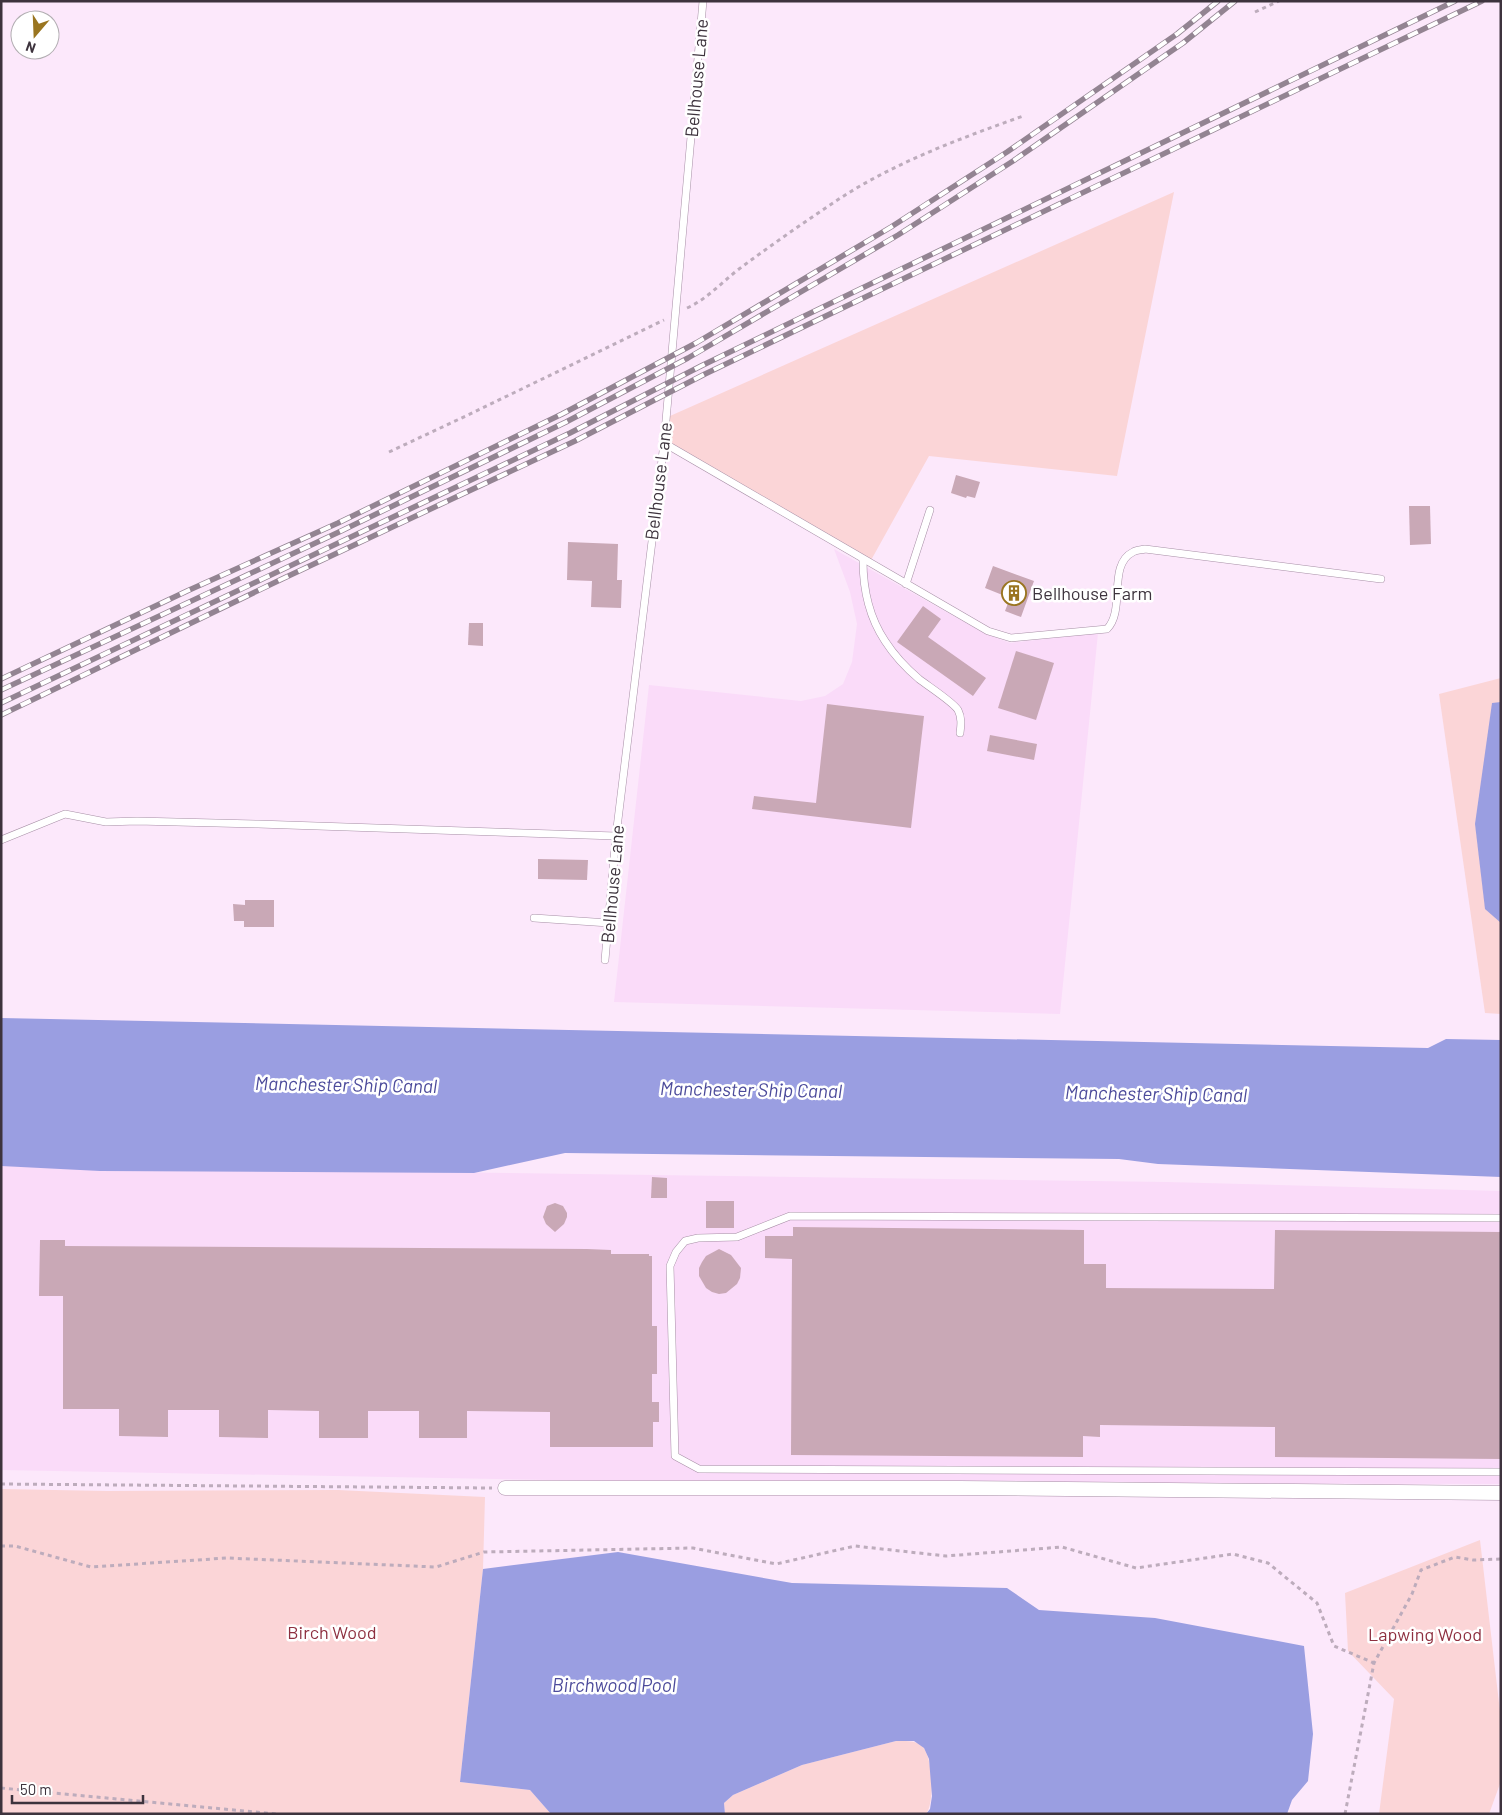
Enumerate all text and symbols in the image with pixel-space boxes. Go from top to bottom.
north arrow [10,10,60,60]
street label: Bellhouse Lane [680,18,712,138]
text: N [23,38,38,57]
street label: Bellhouse Lane [640,421,676,541]
building icon: Bellhouse Farm [1001,580,1027,606]
place label: Bellhouse Farm [1032,582,1152,604]
street label: Bellhouse Lane [596,824,628,944]
water label: Manchester Ship Canal [255,1071,438,1097]
water label: Manchester Ship Canal [660,1076,843,1102]
water label: Manchester Ship Canal [1065,1080,1248,1106]
park label: Birch Wood [287,1621,377,1643]
park label: Lapwing Wood [1368,1623,1482,1645]
water label: Birchwood Pool [552,1673,677,1696]
scale bar [12,1772,144,1804]
text: 50 m [20,1780,52,1798]

